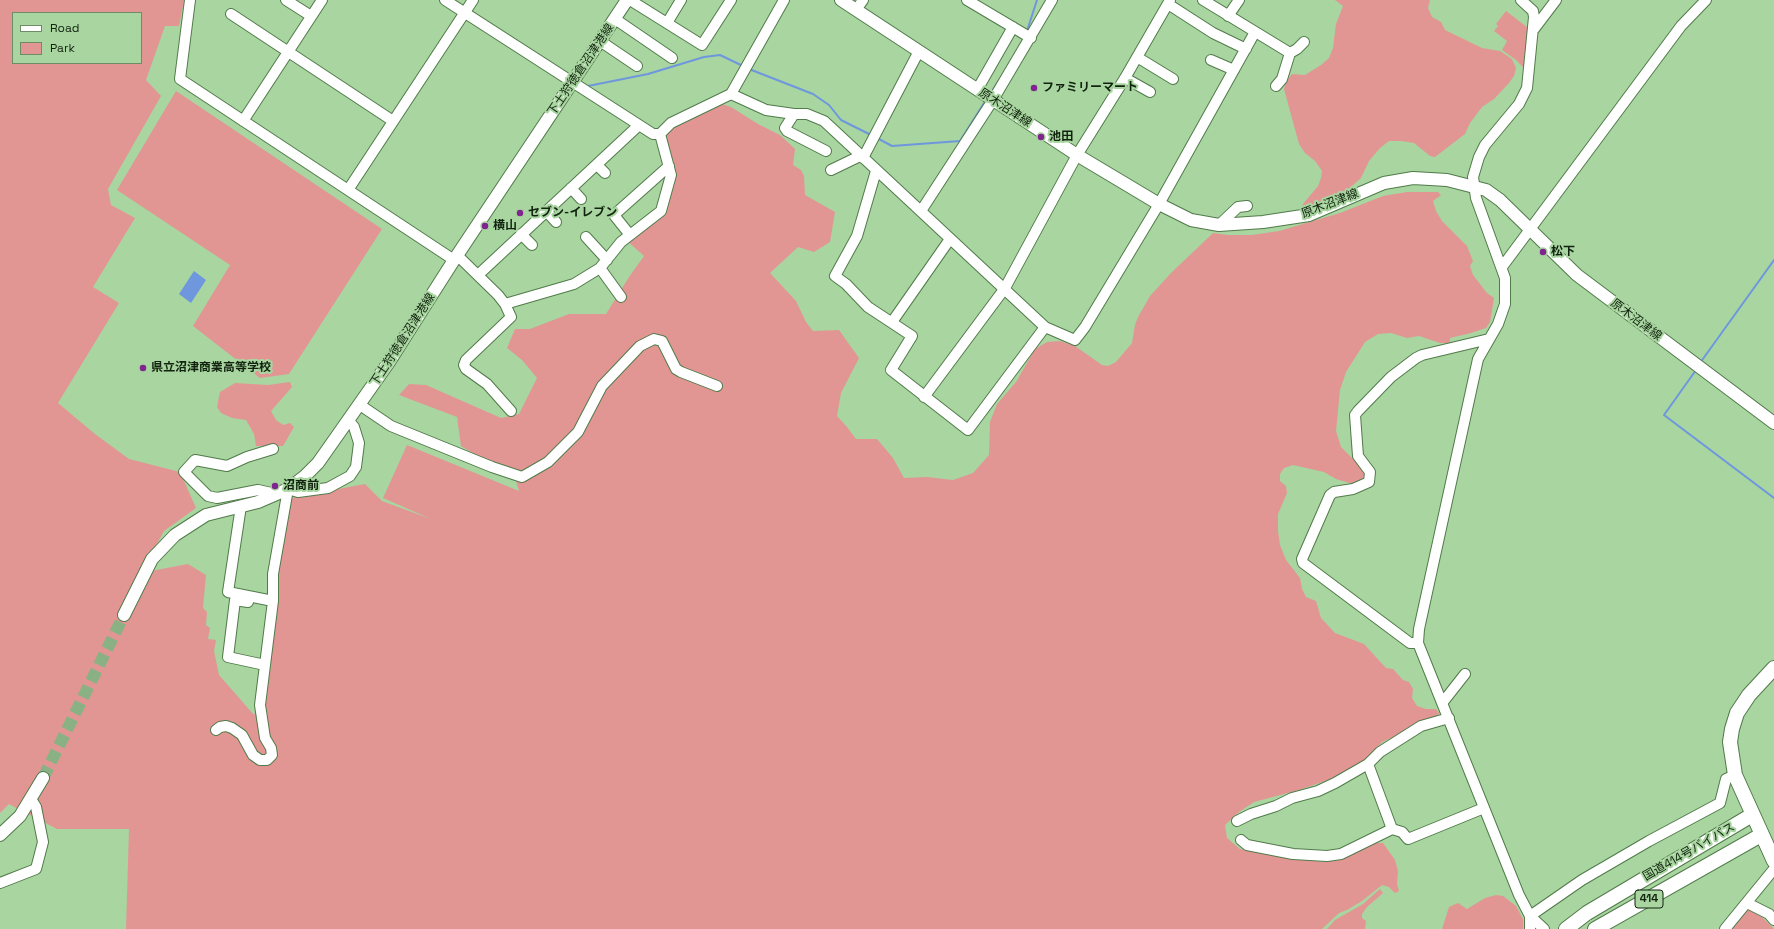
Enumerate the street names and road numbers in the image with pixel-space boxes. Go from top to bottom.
street label: 下土狩徳倉沼津港線 [545,21,617,119]
street label: 原木沼津線 [976,86,1034,130]
street label: 原木沼津線 [1299,187,1361,221]
street label: 下土狩徳倉沼津港線 [368,291,438,389]
street label: 原木沼津線 [1608,296,1664,344]
street label: 国道414号バイパス [1640,820,1738,884]
road number: 414 [1635,890,1663,908]

